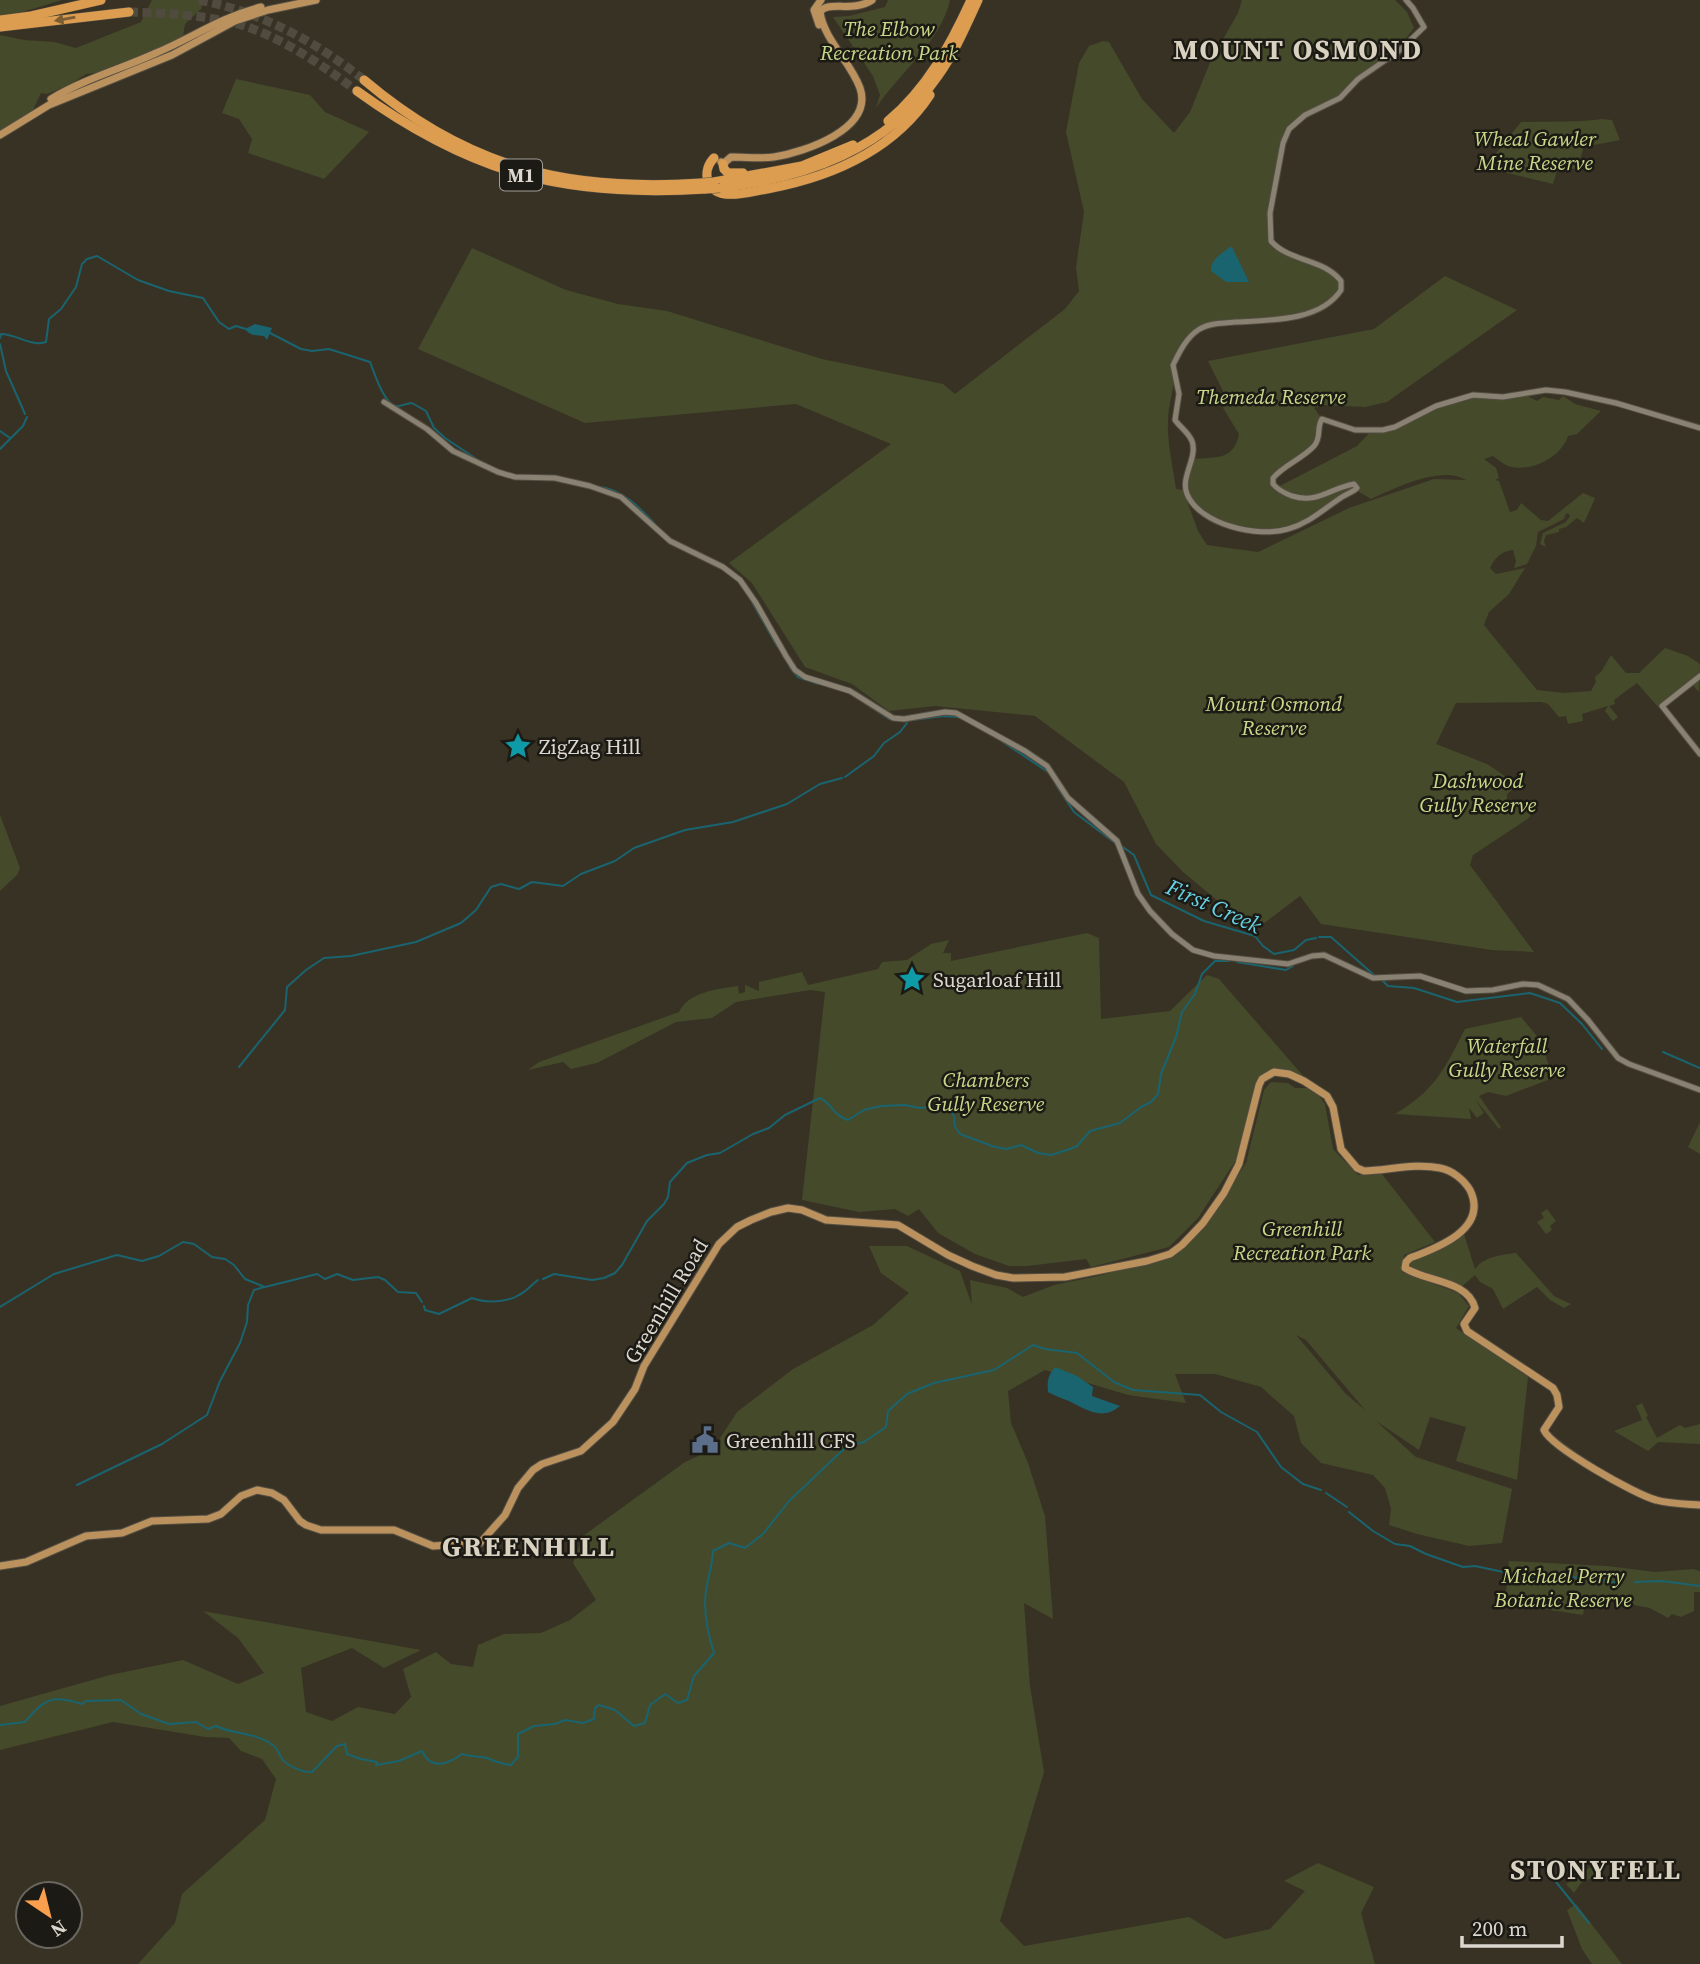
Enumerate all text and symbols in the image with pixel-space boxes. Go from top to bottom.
one-way arrow [54,14,76,25]
park label: The Elbow Recreation Park [819,14,958,67]
district label: MOUNT OSMOND [1173,30,1423,68]
park label: Wheal Gawler Mine Reserve [1474,124,1597,177]
road number: M1 [500,160,542,190]
park label: Themeda Reserve [1196,382,1346,411]
park label: Mount Osmond Reserve [1205,689,1342,742]
place icon: ZigZag Hill [503,731,533,761]
place label: ZigZag Hill [539,732,641,761]
park label: Dashwood Gully Reserve [1420,766,1537,819]
water label: First Creek [1160,870,1267,941]
place icon: Sugarloaf Hill [897,964,927,994]
place label: Sugarloaf Hill [933,965,1061,994]
park label: Waterfall Gully Reserve [1449,1031,1566,1084]
park label: Chambers Gully Reserve [928,1065,1045,1118]
park label: Greenhill Recreation Park [1232,1214,1371,1267]
street label: Greenhill Road [617,1233,715,1369]
public building icon: Greenhill CFS [690,1425,720,1455]
place label: Greenhill CFS [726,1426,856,1455]
district label: GREENHILL [442,1527,616,1565]
park label: Michael Perry Botanic Reserve [1493,1561,1632,1614]
district label: STONYFELL [1510,1850,1682,1888]
north arrow [14,1880,84,1950]
scale bar [1462,1904,1562,1948]
text: N [45,1914,72,1944]
text: 200 m [1472,1914,1527,1943]

